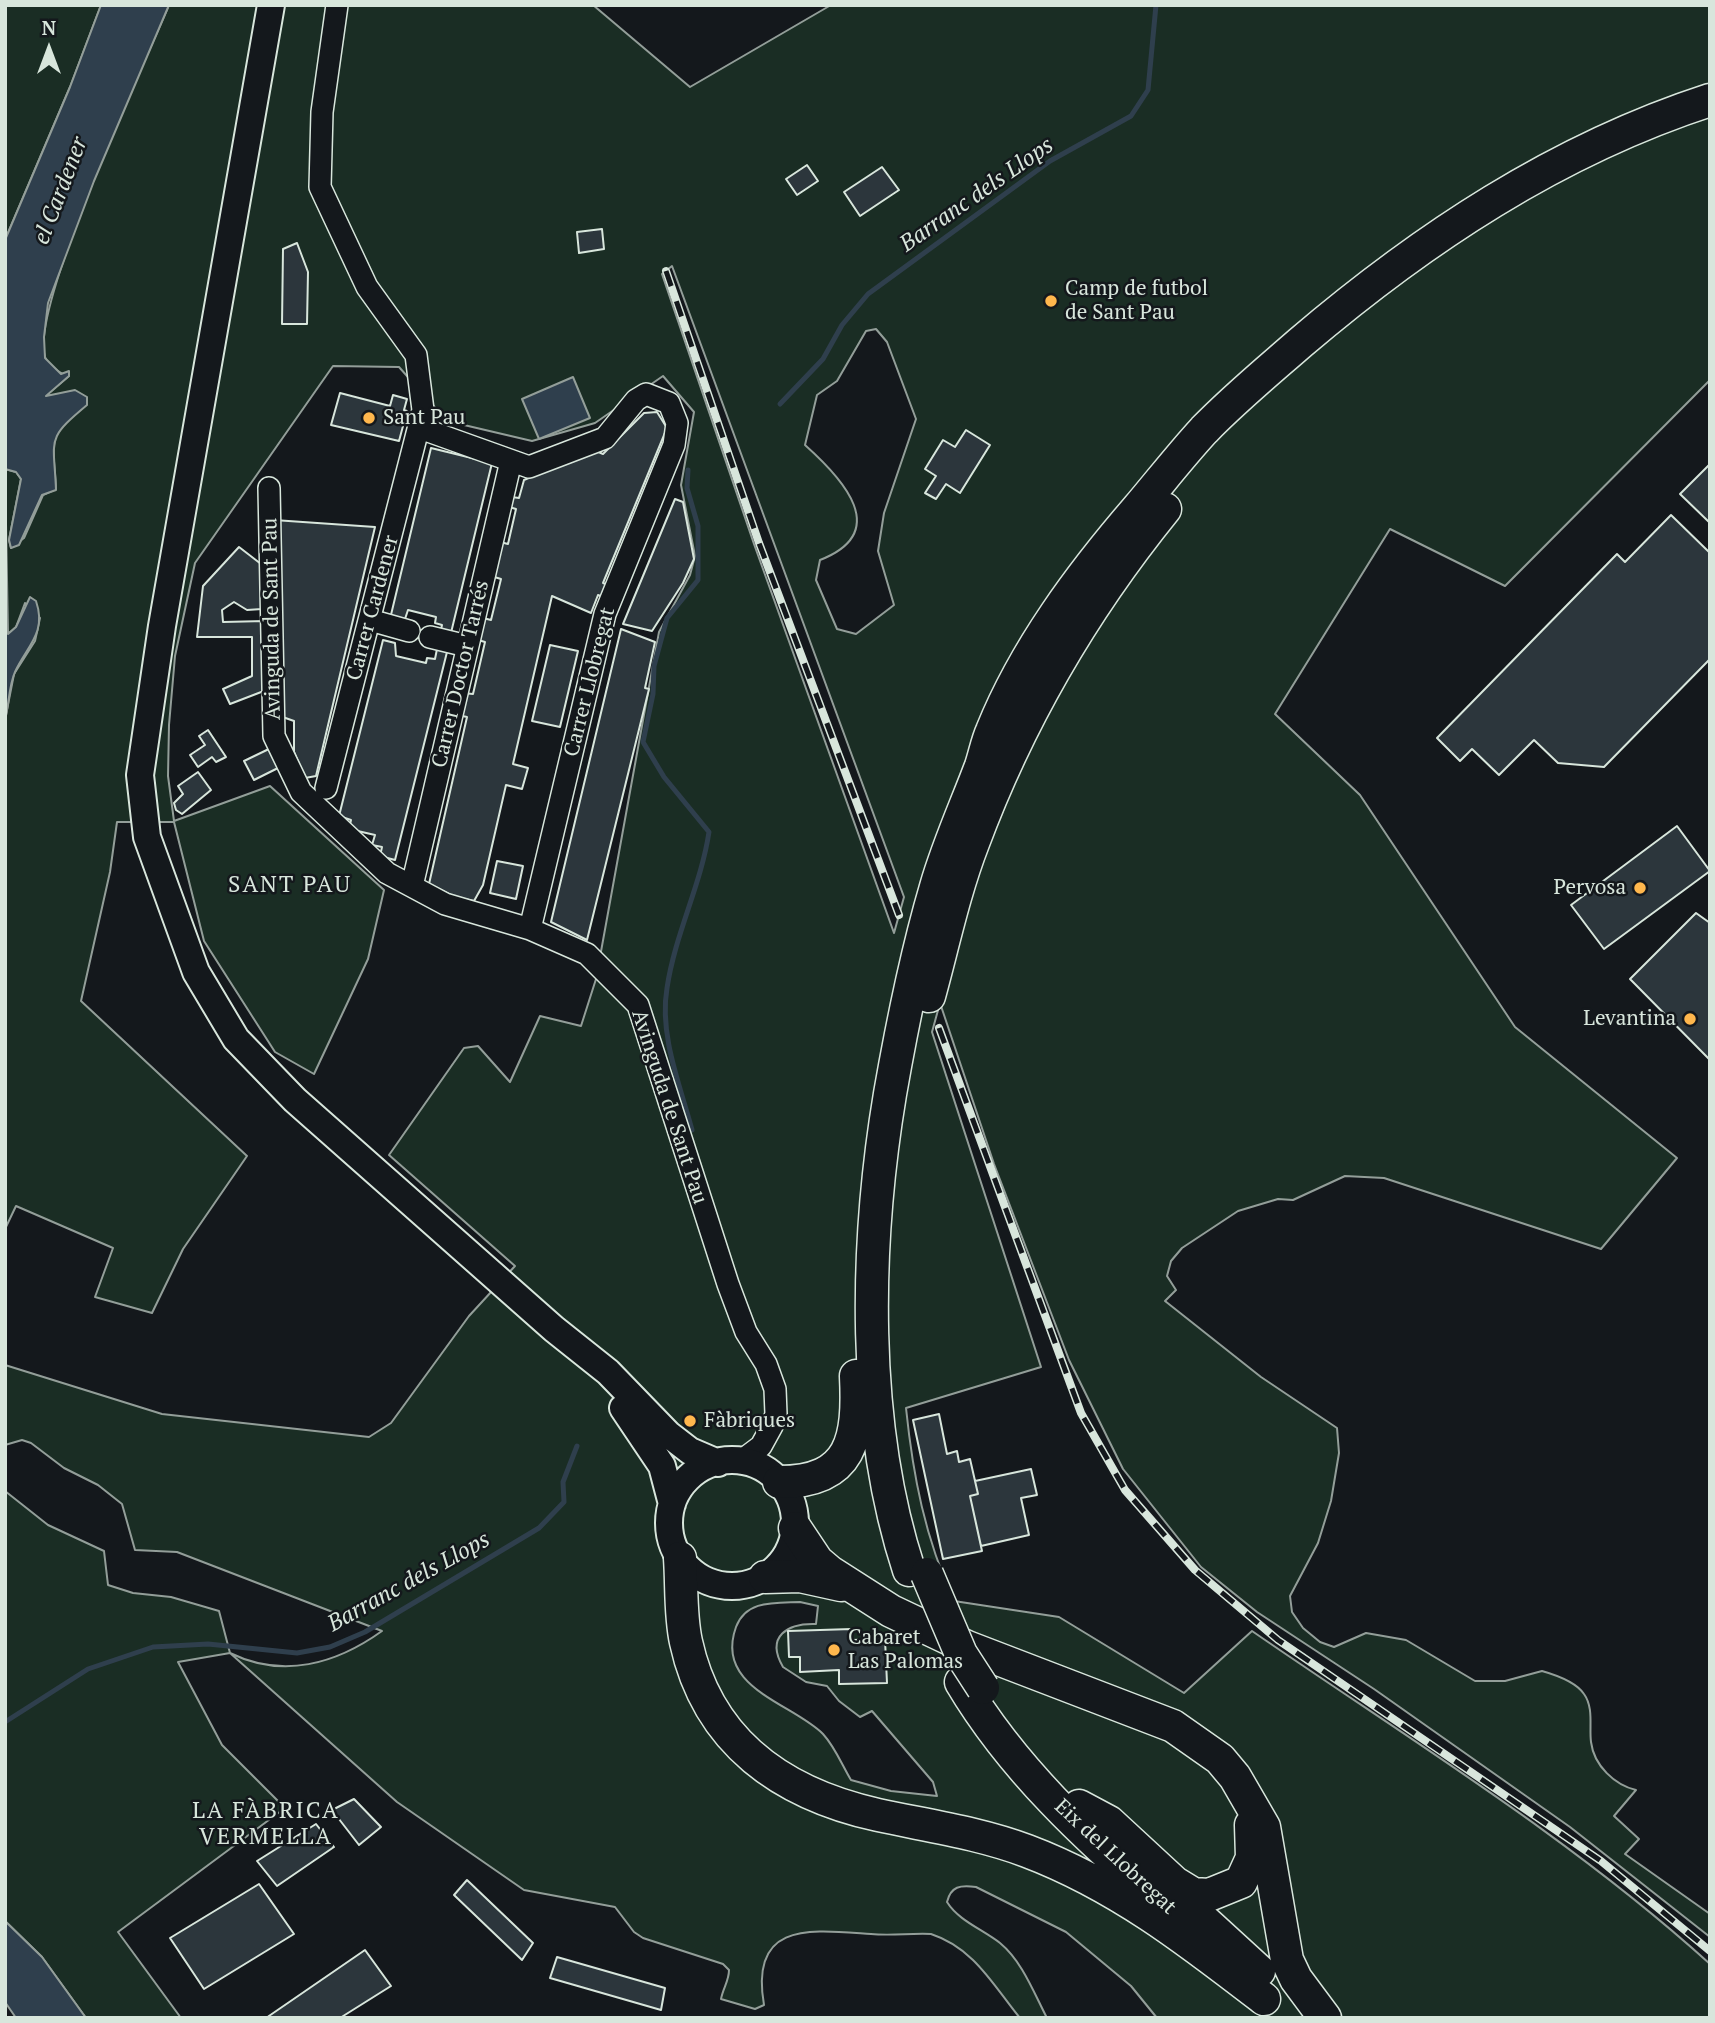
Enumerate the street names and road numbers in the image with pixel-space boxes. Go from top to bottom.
street label: Avinguda de Sant Pau [258,518,286,720]
street label: Carrer Cardener [341,533,405,683]
street label: Carrer Doctor Tarrés [427,578,495,770]
street label: Carrer Llobregat [559,605,621,759]
street label: Avinguda de Sant Pau [626,1007,712,1207]
street label: Eix del Llobregat [1049,1794,1181,1920]

